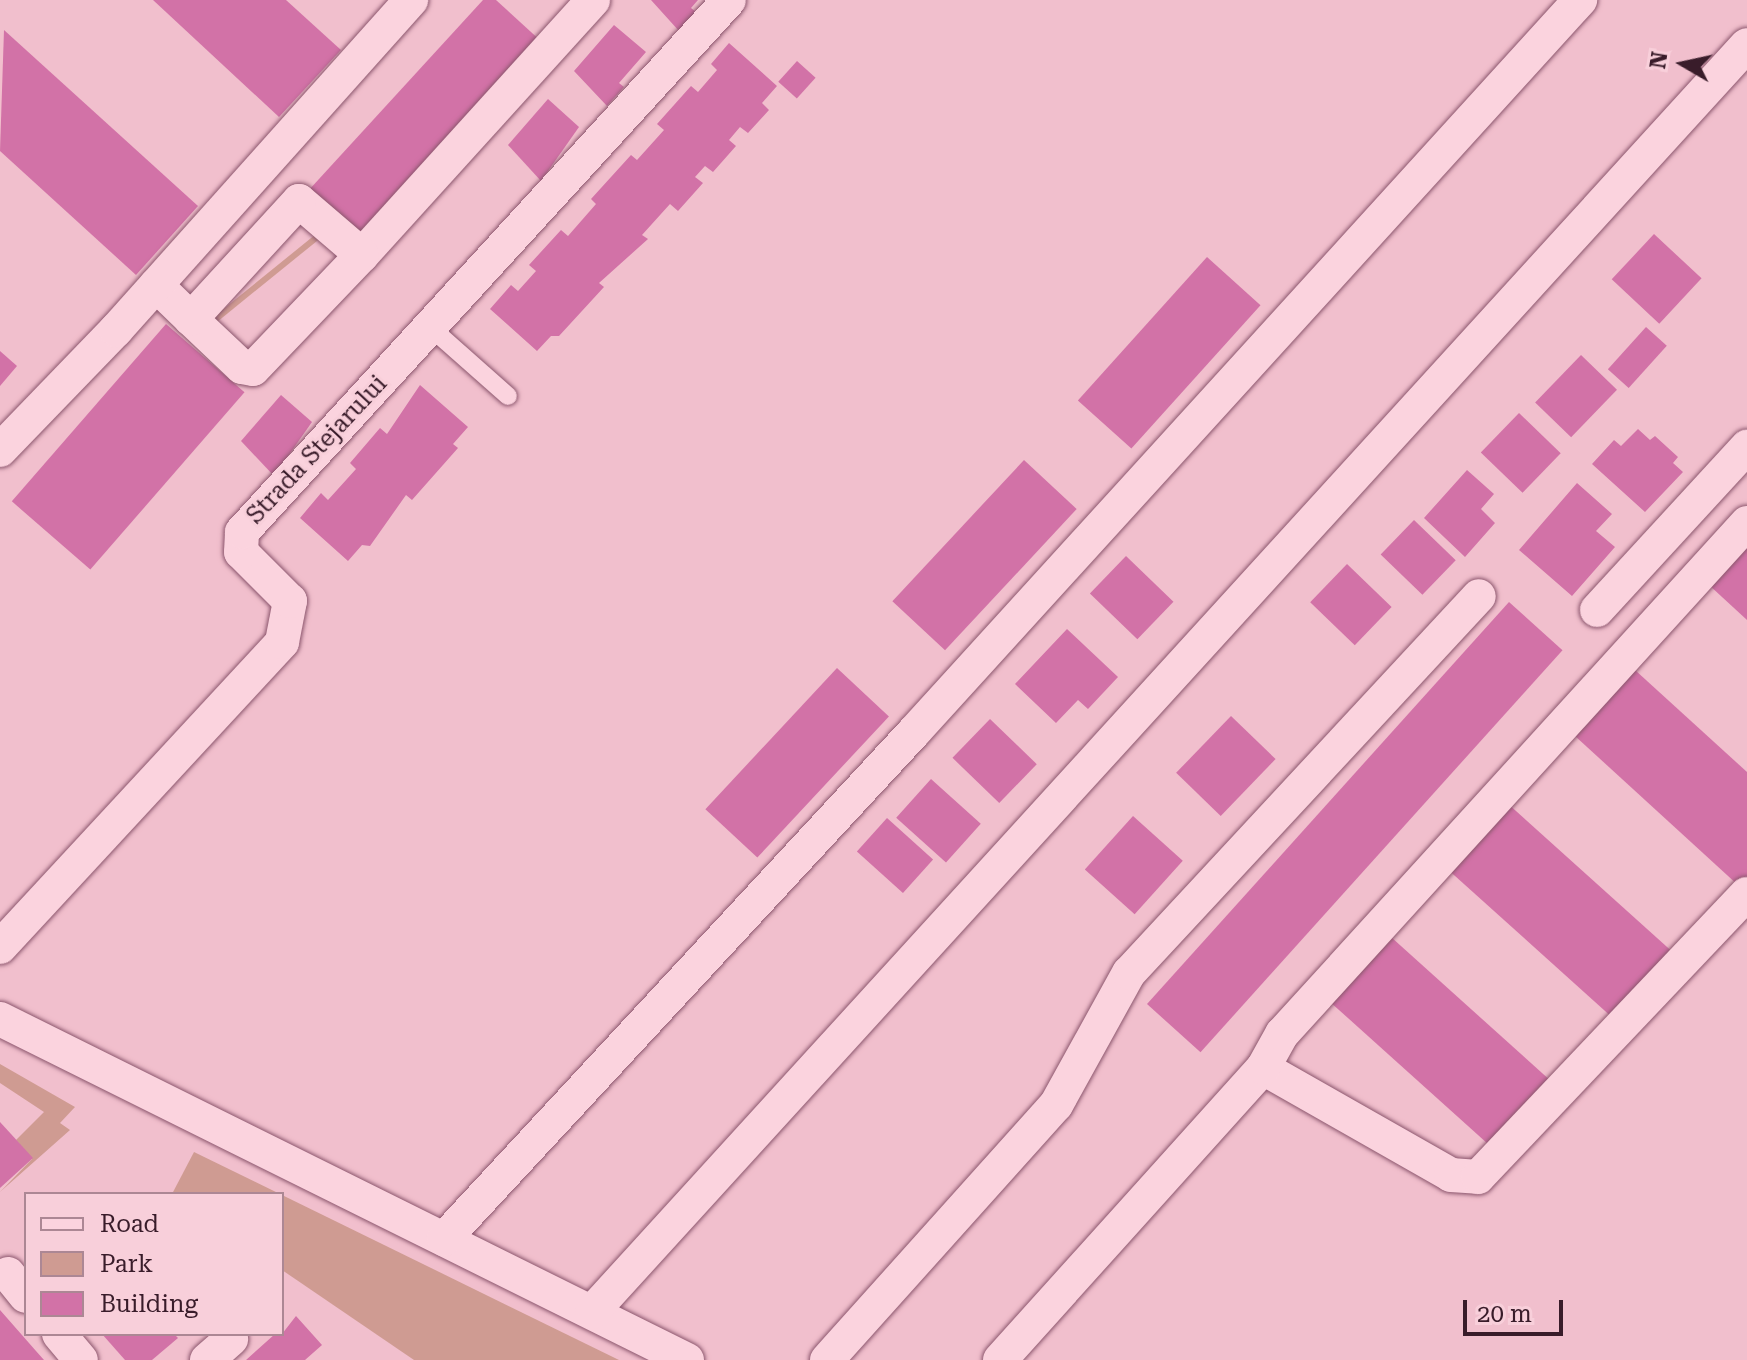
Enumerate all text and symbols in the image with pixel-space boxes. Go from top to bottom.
north arrow [1643,24,1723,104]
text: N [1645,50,1672,71]
street label: Strada Stejarului [241,370,393,530]
legend [24,1192,284,1336]
text: Road [100,1210,159,1238]
text: Park [100,1250,153,1278]
scale bar [1467,1284,1567,1334]
text: Building [100,1290,198,1318]
text: 20 m [1477,1300,1532,1328]

